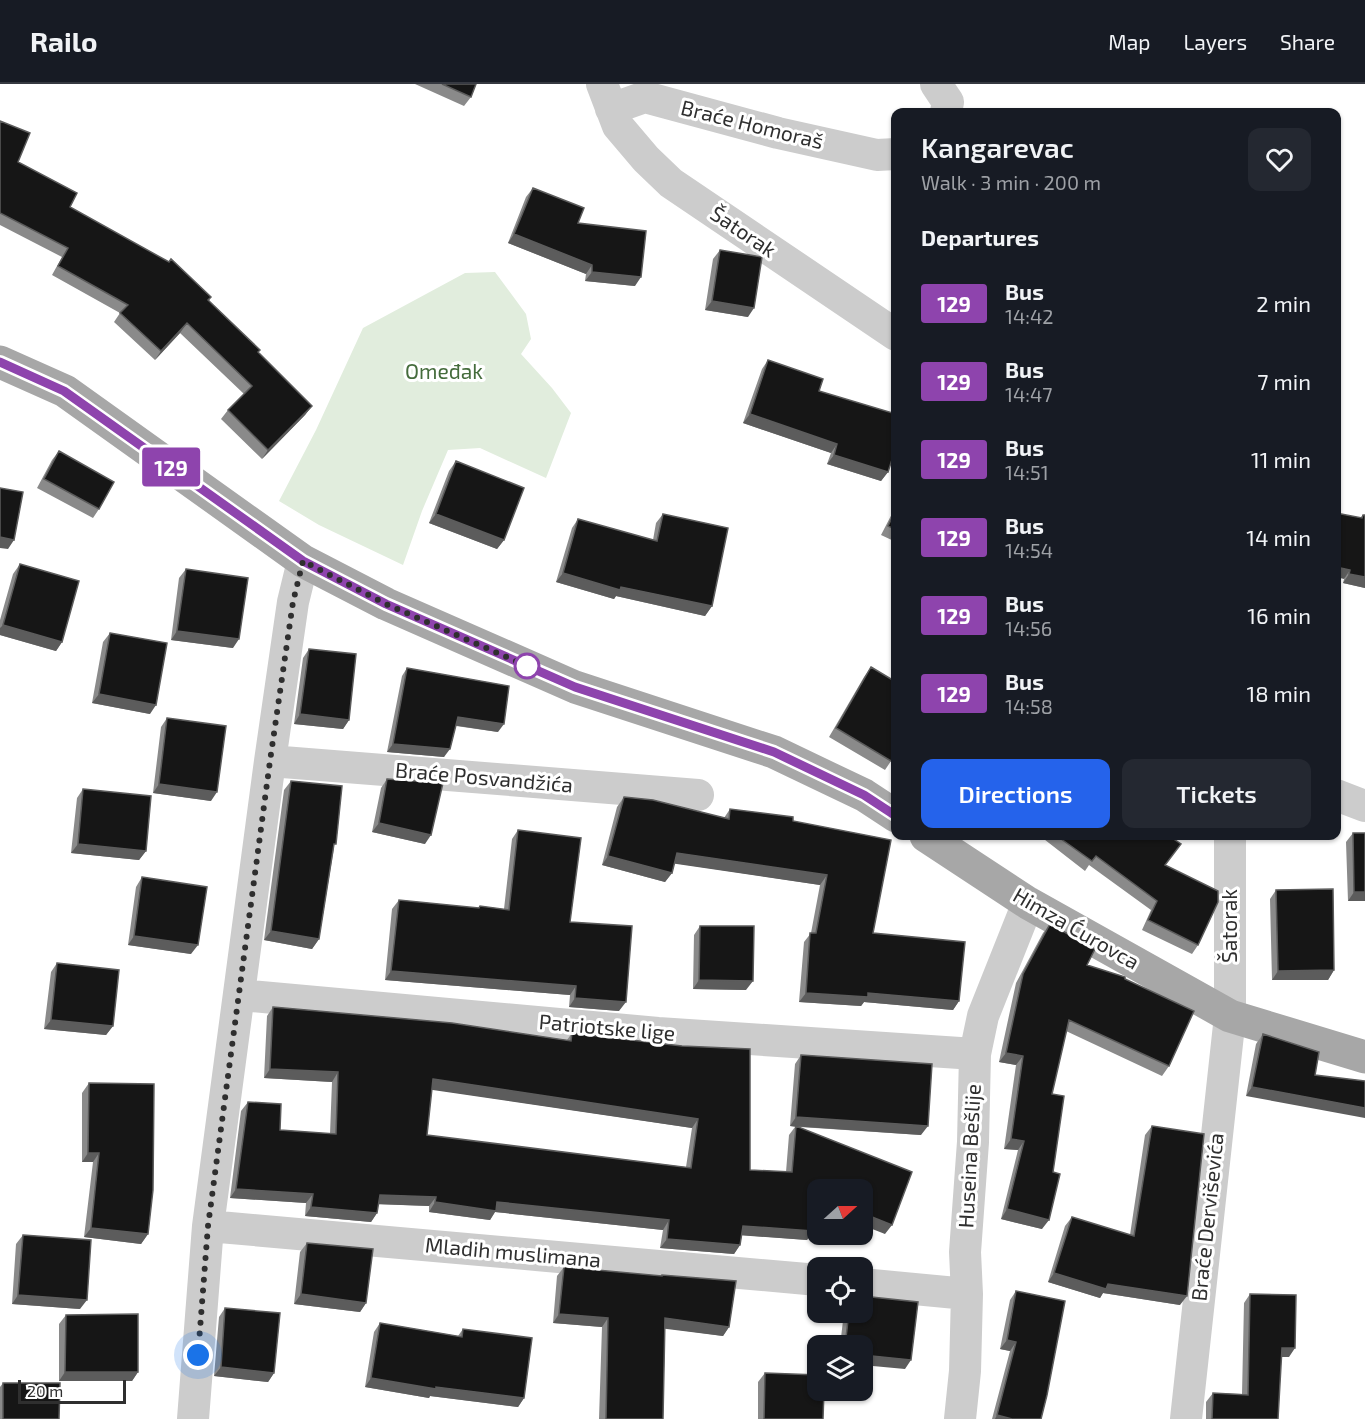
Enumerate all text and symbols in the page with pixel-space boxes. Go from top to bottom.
text: Railo [30,24,98,58]
text: Map [1108,29,1150,54]
text: Layers [1183,29,1247,54]
text: Share [1280,29,1335,54]
street label: Braće Homoraš [679,94,826,153]
button: heart [1248,128,1311,191]
text: Kangarevac [921,130,1074,164]
text: Walk · 3 min · 200 m [921,170,1101,194]
street label: Šatorak [706,200,782,262]
text: Departures [921,224,1039,250]
text: Bus [1005,278,1044,304]
text: 2 min [1256,290,1311,316]
text: 129 [937,291,971,316]
text: 14:42 [1005,304,1054,328]
text: Bus [1005,356,1044,382]
park label: Omeđak [405,358,483,383]
text: 7 min [1257,368,1311,394]
text: 129 [937,369,971,394]
text: 14:47 [1005,382,1053,406]
text: Bus [1005,434,1044,460]
text: 11 min [1251,446,1311,472]
text: 129 [937,447,971,472]
line badge: 129 [136,448,206,487]
text: 129 [154,455,188,480]
text: 14:51 [1005,460,1049,484]
text: Bus [1005,512,1044,538]
text: 14 min [1246,524,1311,550]
text: 129 [937,525,971,550]
text: 14:54 [1005,538,1053,562]
text: Bus [1005,590,1044,616]
text: 16 min [1247,602,1311,628]
text: 129 [937,603,971,628]
text: 14:56 [1005,616,1052,640]
unlabelled marker [514,653,540,679]
text: Bus [1005,668,1044,694]
text: 18 min [1246,680,1311,706]
text: 129 [937,681,971,706]
text: 14:58 [1005,694,1053,718]
street label: Braće Posvandžića [394,756,574,797]
button: Directions [921,759,1110,828]
button: Tickets [1122,759,1311,828]
street label: Himza Ćurovca [1009,882,1144,974]
street label: Šatorak [1216,889,1241,963]
street label: Patriotske lige [538,1008,676,1045]
street label: Huseina Bešlije [952,1083,986,1229]
street label: Braće Derviševića [1185,1131,1228,1302]
north arrow [807,1179,873,1245]
map controls [807,1179,873,1401]
street label: Mladih muslimana [424,1231,602,1272]
button: locate [807,1257,873,1323]
button: layers [807,1335,873,1401]
your location [183,1340,213,1370]
scale bar [18,1377,126,1404]
text: 20 m [27,1381,63,1400]

